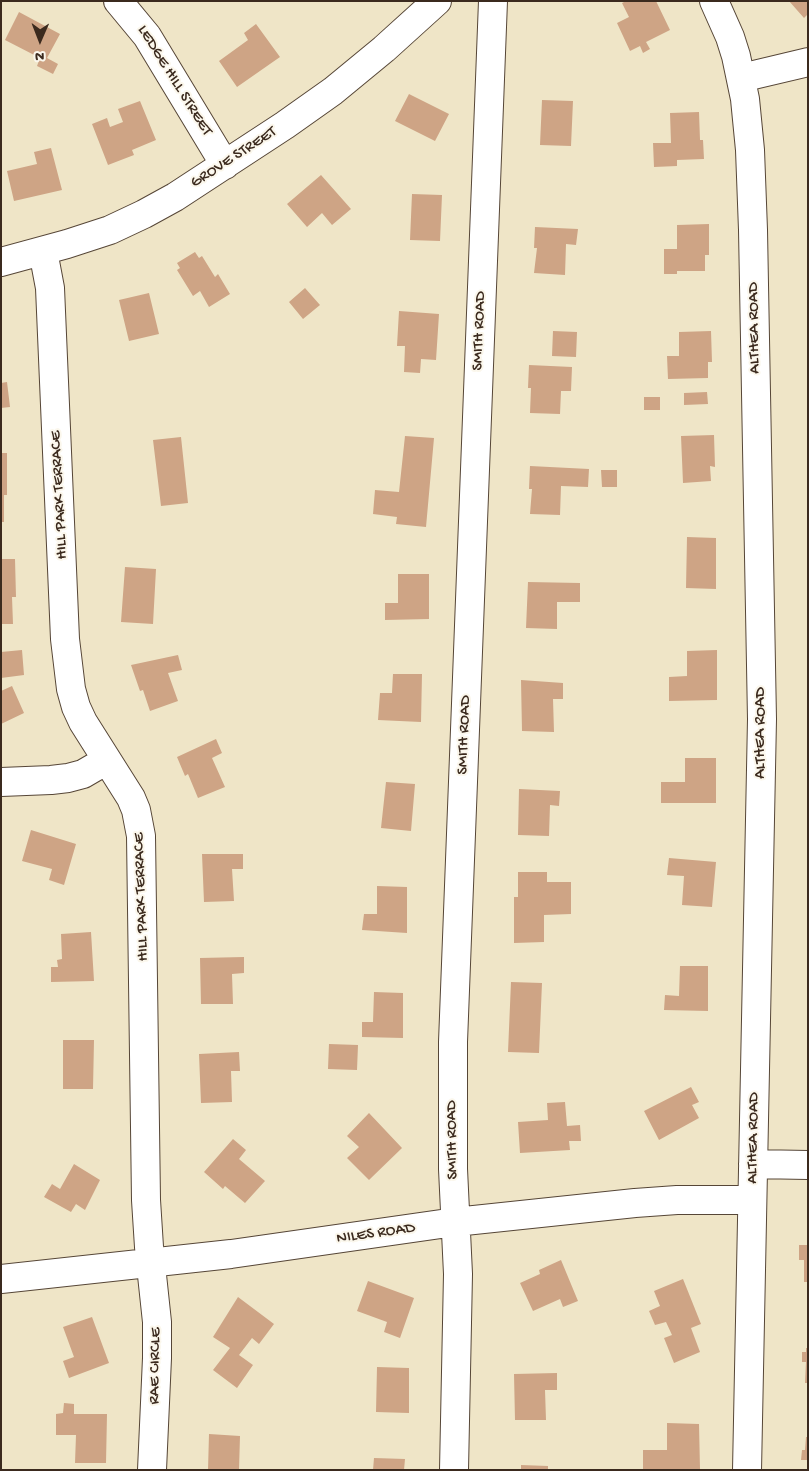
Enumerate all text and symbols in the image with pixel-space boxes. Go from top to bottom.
north arrow [15,15,65,65]
street label: LEDGE HILL STREET [132,22,216,140]
text: N [35,47,44,64]
street label: GROVE STREET [187,123,281,193]
street label: ALTHEA ROAD [745,282,765,374]
street label: SMITH ROAD [469,291,491,371]
street label: HILL PARK TERRACE [47,430,73,560]
street label: ALTHEA ROAD [752,687,772,779]
street label: SMITH ROAD [454,695,476,775]
street label: HILL PARK TERRACE [130,832,154,962]
street label: ALTHEA ROAD [744,1092,764,1184]
street label: SMITH ROAD [443,1100,463,1180]
street label: NILES ROAD [335,1219,417,1249]
street label: RAE CIRCLE [146,1327,166,1405]

